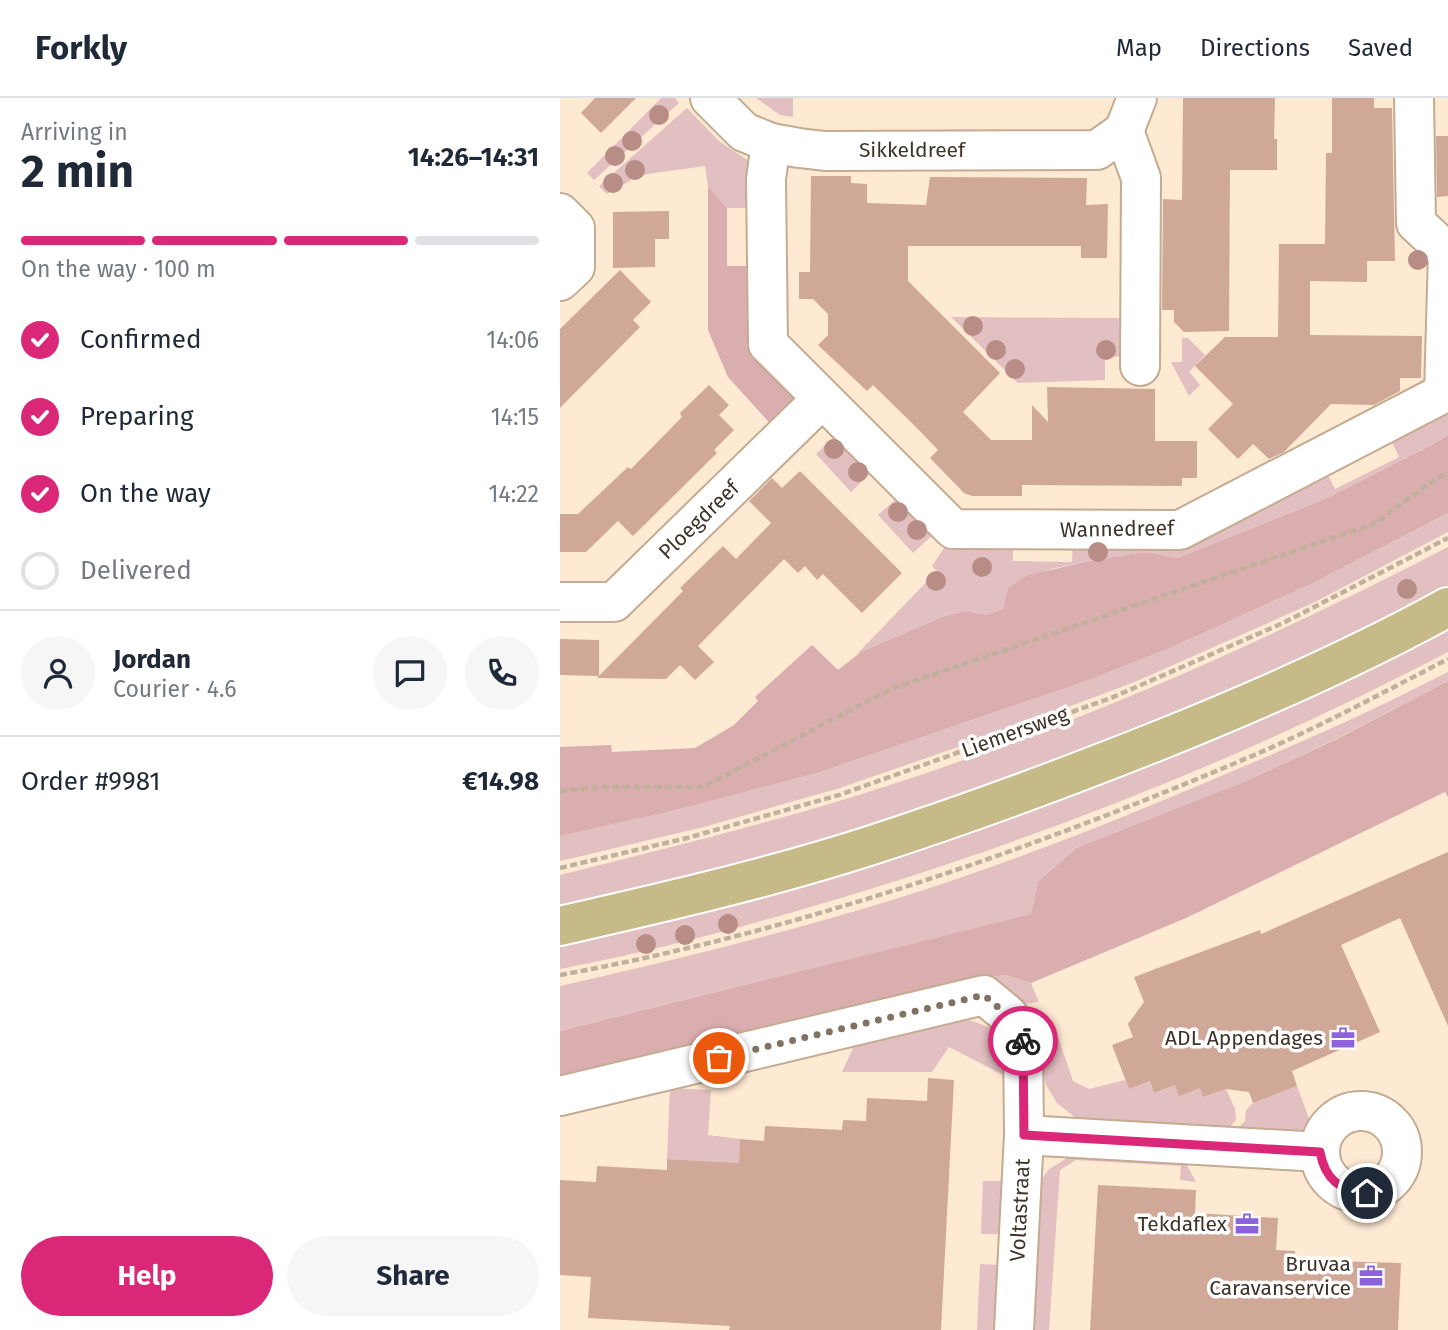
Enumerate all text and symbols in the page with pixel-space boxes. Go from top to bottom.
text: Forkly [35,28,127,68]
text: Map [1116,34,1162,62]
text: Directions [1200,34,1310,62]
text: Saved [1348,34,1413,62]
text: Arriving in [21,118,128,146]
street label: Sikkeldreef [859,137,967,163]
text: 14:26–14:31 [408,142,539,173]
text: 2 min [21,144,134,199]
text: On the way · 100 m [21,255,216,283]
icon: check [21,321,59,359]
text: Confirmed [80,324,201,355]
text: 14:06 [486,326,539,354]
icon: check [21,398,59,436]
text: Preparing [80,401,193,432]
text: 14:15 [491,403,539,431]
street label: Ploegdreef [653,474,746,565]
icon: check [21,475,59,513]
text: On the way [80,478,211,509]
text: 14:22 [489,480,539,508]
street label: Wannedreef [1060,515,1176,543]
text: Delivered [80,555,192,586]
button: person [21,636,95,710]
button: chat [373,636,447,710]
button: phone [465,636,539,710]
text: Jordan [113,644,191,675]
text: Courier · 4.6 [113,675,237,703]
street label: Liemersweg [958,701,1072,763]
text: Order #9981 [21,766,160,797]
text: €14.98 [462,766,539,797]
courier [988,1006,1058,1076]
icon: bike [1004,1022,1042,1060]
office icon: ADL Appendages [1329,1024,1357,1052]
place label: ADL Appendages [1165,1025,1323,1051]
pin [689,1028,749,1088]
icon: bag [700,1039,738,1077]
street label: Voltastraat [1004,1157,1036,1262]
pin [1337,1163,1397,1223]
icon: home [1348,1174,1386,1212]
office icon: Tekdaflex [1233,1210,1261,1238]
place label: Tekdaflex [1138,1211,1228,1237]
button: Help [21,1236,273,1316]
button: Share [287,1236,539,1316]
place label: Bruvaa Caravanservice [1209,1251,1351,1301]
office icon: Bruvaa Caravanservice [1357,1262,1385,1290]

